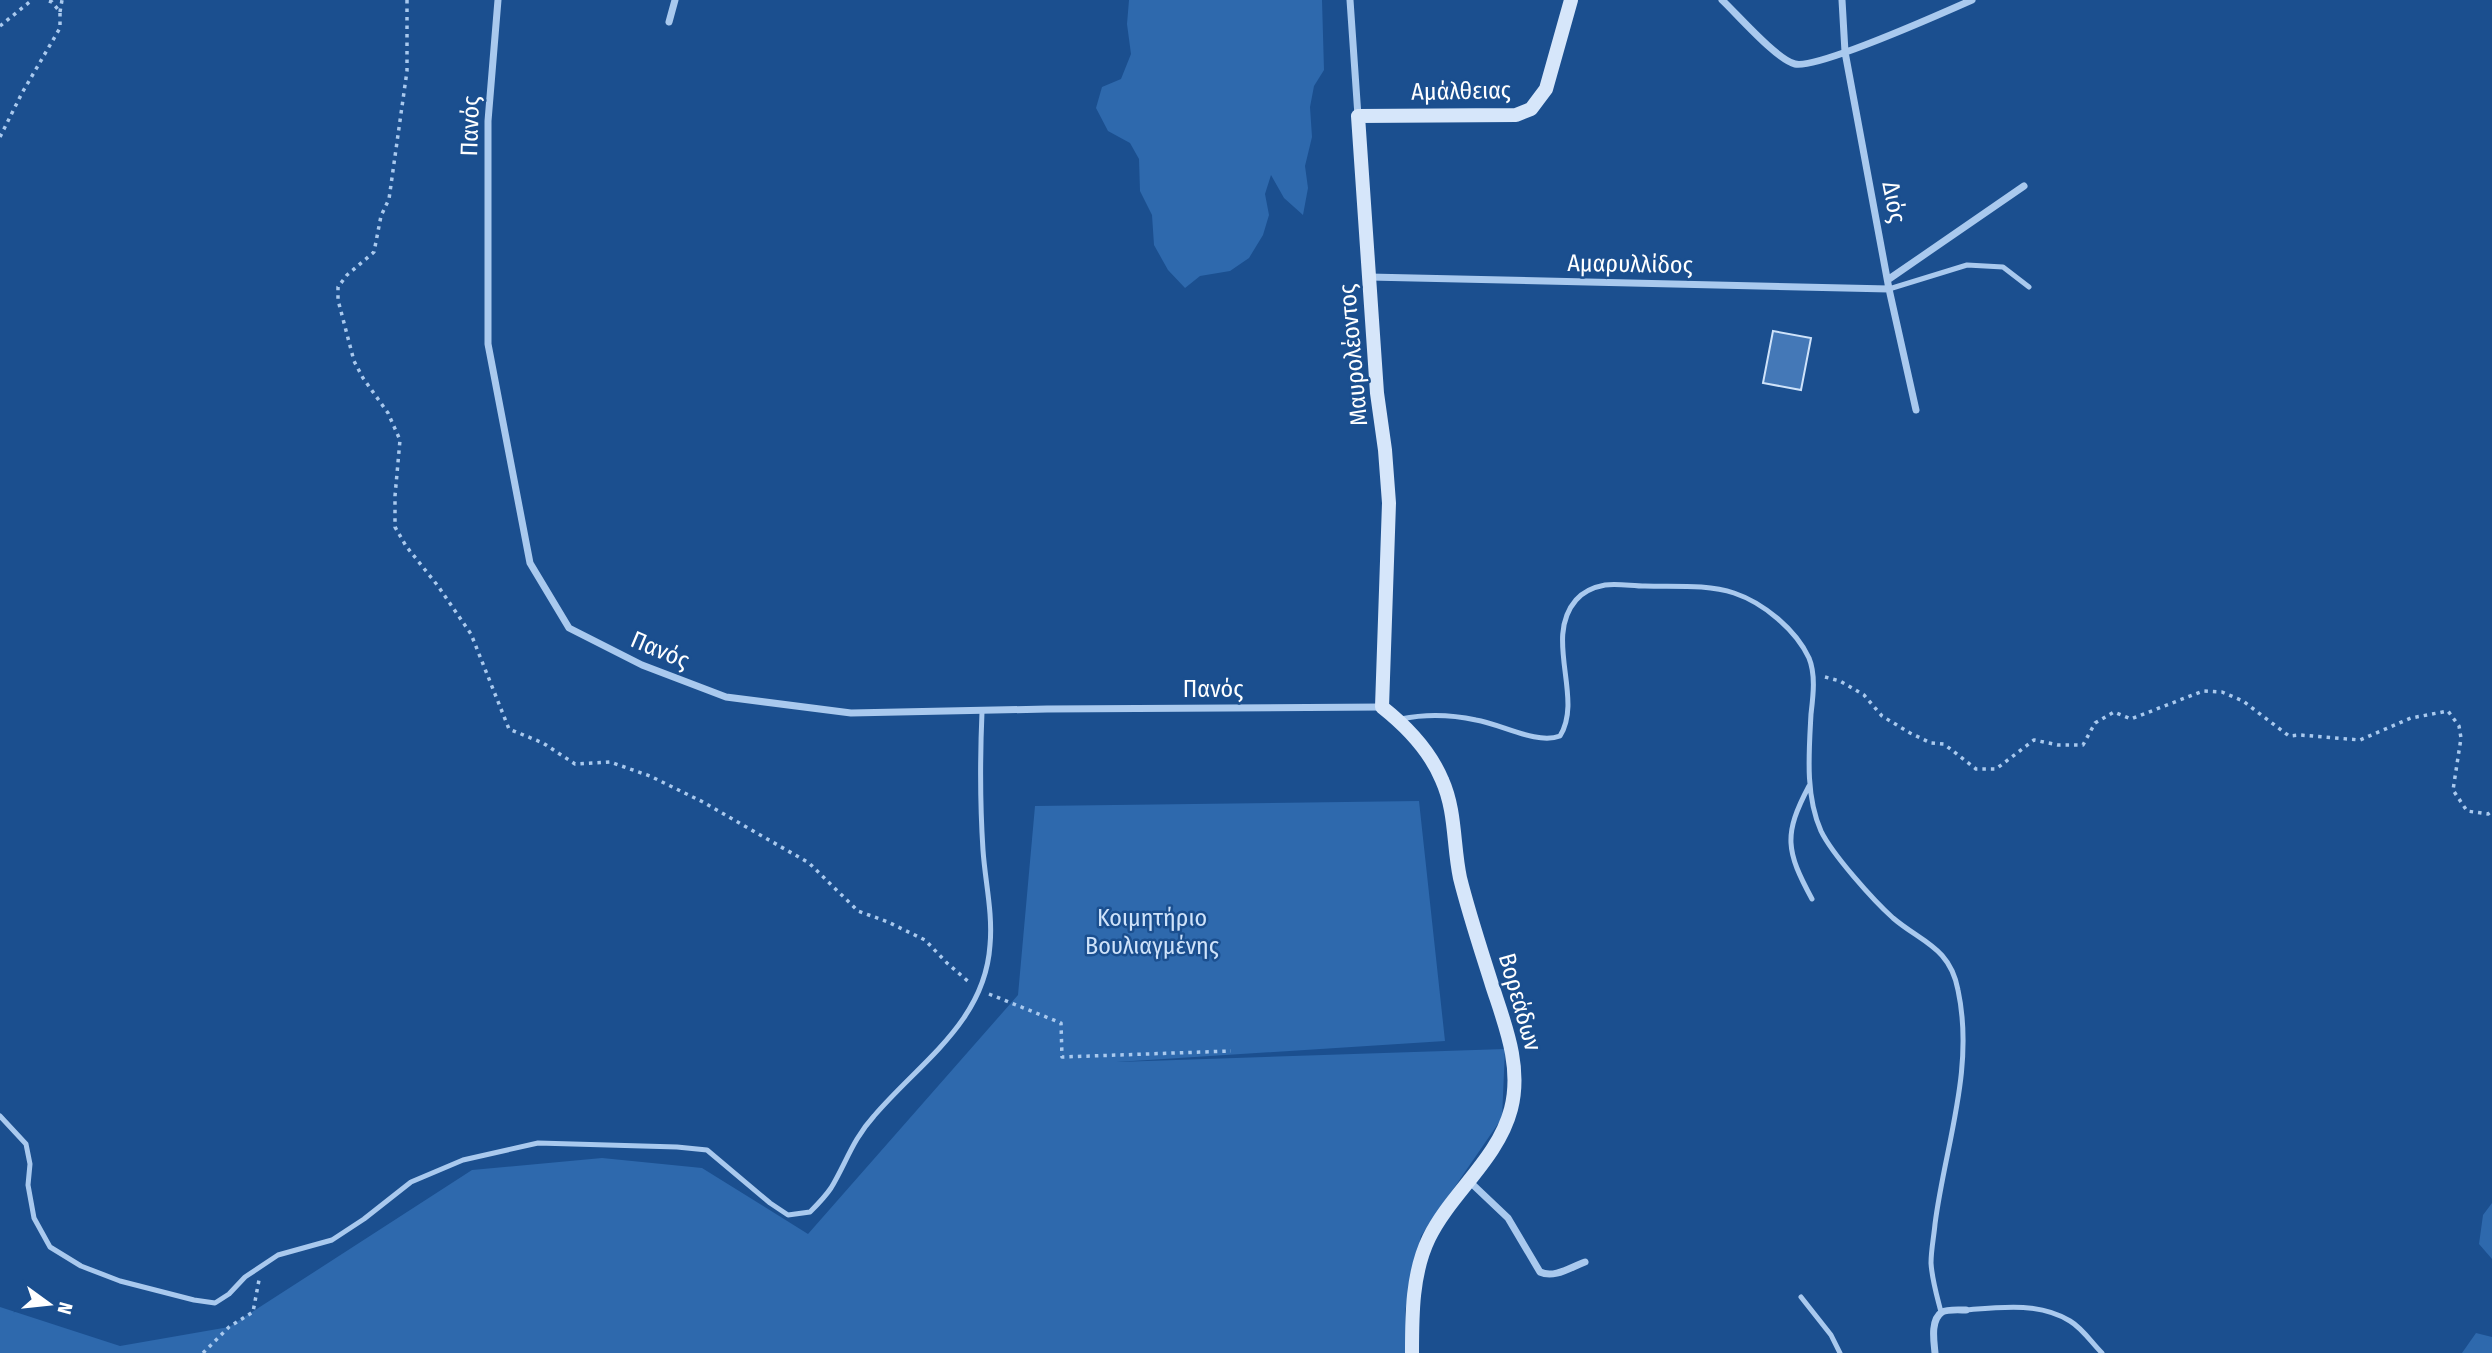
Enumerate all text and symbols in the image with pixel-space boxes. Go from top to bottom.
street label: Αμάλθειας [1411,76,1511,106]
street label: Πανός [455,95,485,157]
street label: Διός [1876,179,1912,225]
street label: Αμαρυλλίδος [1567,249,1693,279]
street label: Μαυρολέοντος [1333,283,1373,427]
street label: Πανός [627,625,693,675]
street label: Πανός [1183,675,1243,703]
park label: Κοιμητήριο Βουλιαγμένης [1085,904,1219,960]
street label: Βορεάδων [1493,950,1547,1055]
north arrow [14,1269,84,1339]
text: N [52,1300,78,1317]

